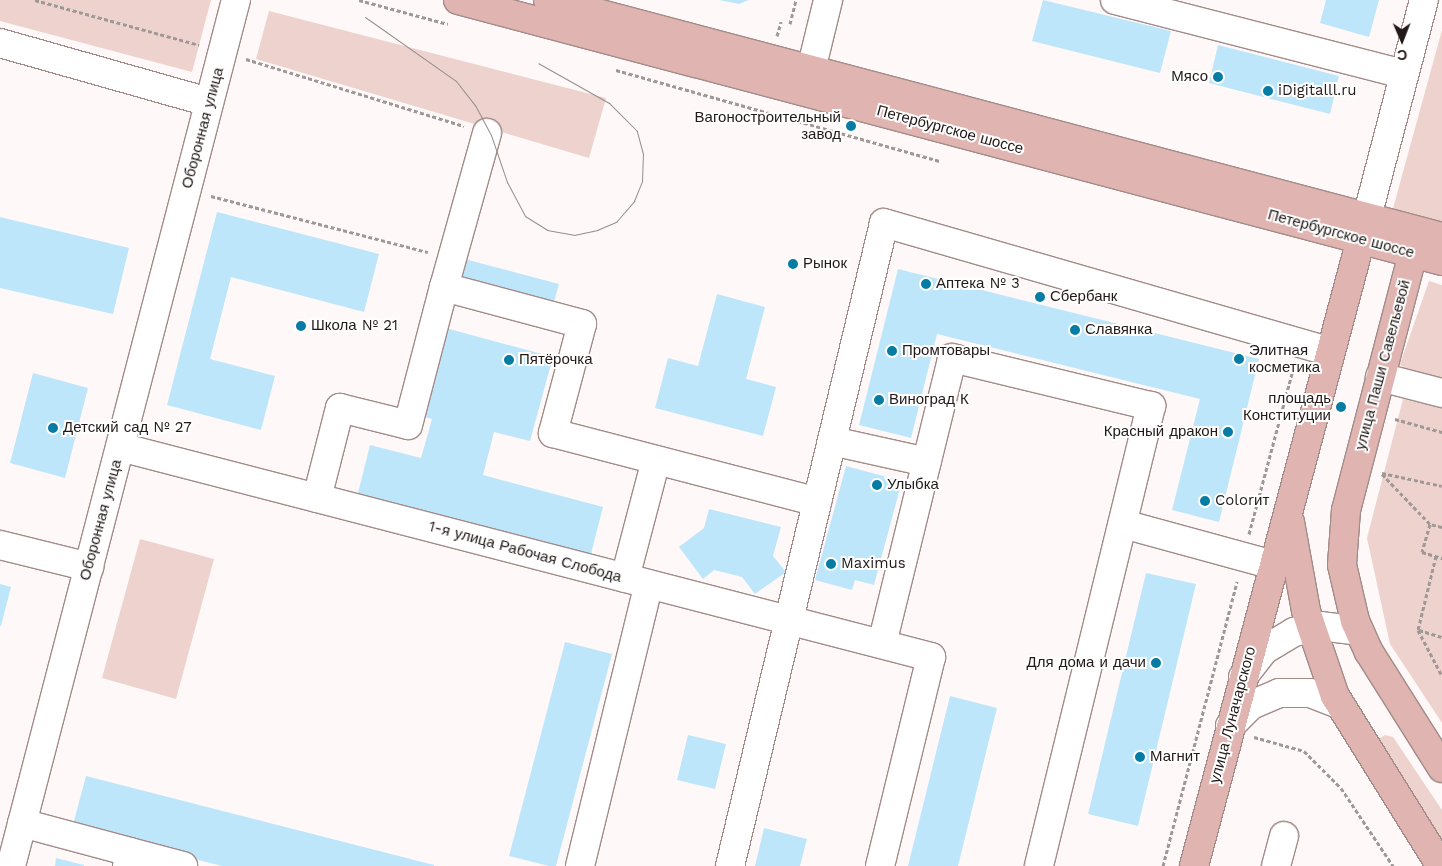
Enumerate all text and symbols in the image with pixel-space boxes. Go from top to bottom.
north arrow [1377,15,1427,65]
text: С [1397,47,1407,63]
street label: Оборонная улица [178,65,228,191]
place label: Мясо [1171,68,1208,86]
marker: Мясо [1212,71,1224,83]
place label: iDigitalll.ru [1278,82,1357,100]
marker: iDigitalll.ru [1262,85,1274,97]
street label: Петербургское шоссе [875,102,1025,158]
place label: Вагоностроительный завод [695,108,841,143]
marker: Вагоностроительный завод [845,120,857,132]
street label: Петербургское шоссе [1266,206,1416,262]
place label: Рынок [803,255,847,273]
marker: Рынок [787,258,799,270]
place label: Аптека № 3 [936,275,1020,293]
marker: Аптека № 3 [920,278,932,290]
street label: улица Паши Савельевой [1352,278,1414,452]
place label: Сбербанк [1050,288,1117,306]
marker: Сбербанк [1034,291,1046,303]
place label: Школа № 21 [311,317,398,335]
marker: Школа № 21 [295,320,307,332]
place label: Славянка [1085,321,1152,339]
marker: Славянка [1069,324,1081,336]
place label: Элитная косметика [1249,341,1320,376]
place label: Промтовары [902,342,990,360]
marker: Промтовары [886,345,898,357]
place label: Пятёрочка [519,351,593,369]
marker: Элитная косметика [1233,353,1245,365]
marker: Пятёрочка [503,354,515,366]
place label: площадь Конституции [1243,389,1331,424]
place label: Виноград К [889,391,969,409]
marker: Виноград К [873,394,885,406]
marker: площадь Конституции [1335,401,1347,413]
place label: Детский сад № 27 [63,419,192,437]
marker: Детский сад № 27 [47,422,59,434]
place label: Красный дракон [1104,423,1218,441]
marker: Красный дракон [1222,426,1234,438]
street label: Оборонная улица [76,457,126,583]
place label: Улыбка [887,476,939,494]
marker: Улыбка [871,479,883,491]
place label: Colorит [1215,492,1269,510]
marker: Colorит [1199,495,1211,507]
street label: 1-я улица Рабочая Слобода [427,518,623,586]
place label: Maximus [841,555,906,573]
marker: Maximus [825,558,837,570]
street label: улица Луначарского [1206,645,1260,785]
place label: Для дома и дачи [1027,654,1146,672]
marker: Для дома и дачи [1150,657,1162,669]
place label: Магнит [1150,748,1200,766]
marker: Магнит [1134,751,1146,763]

